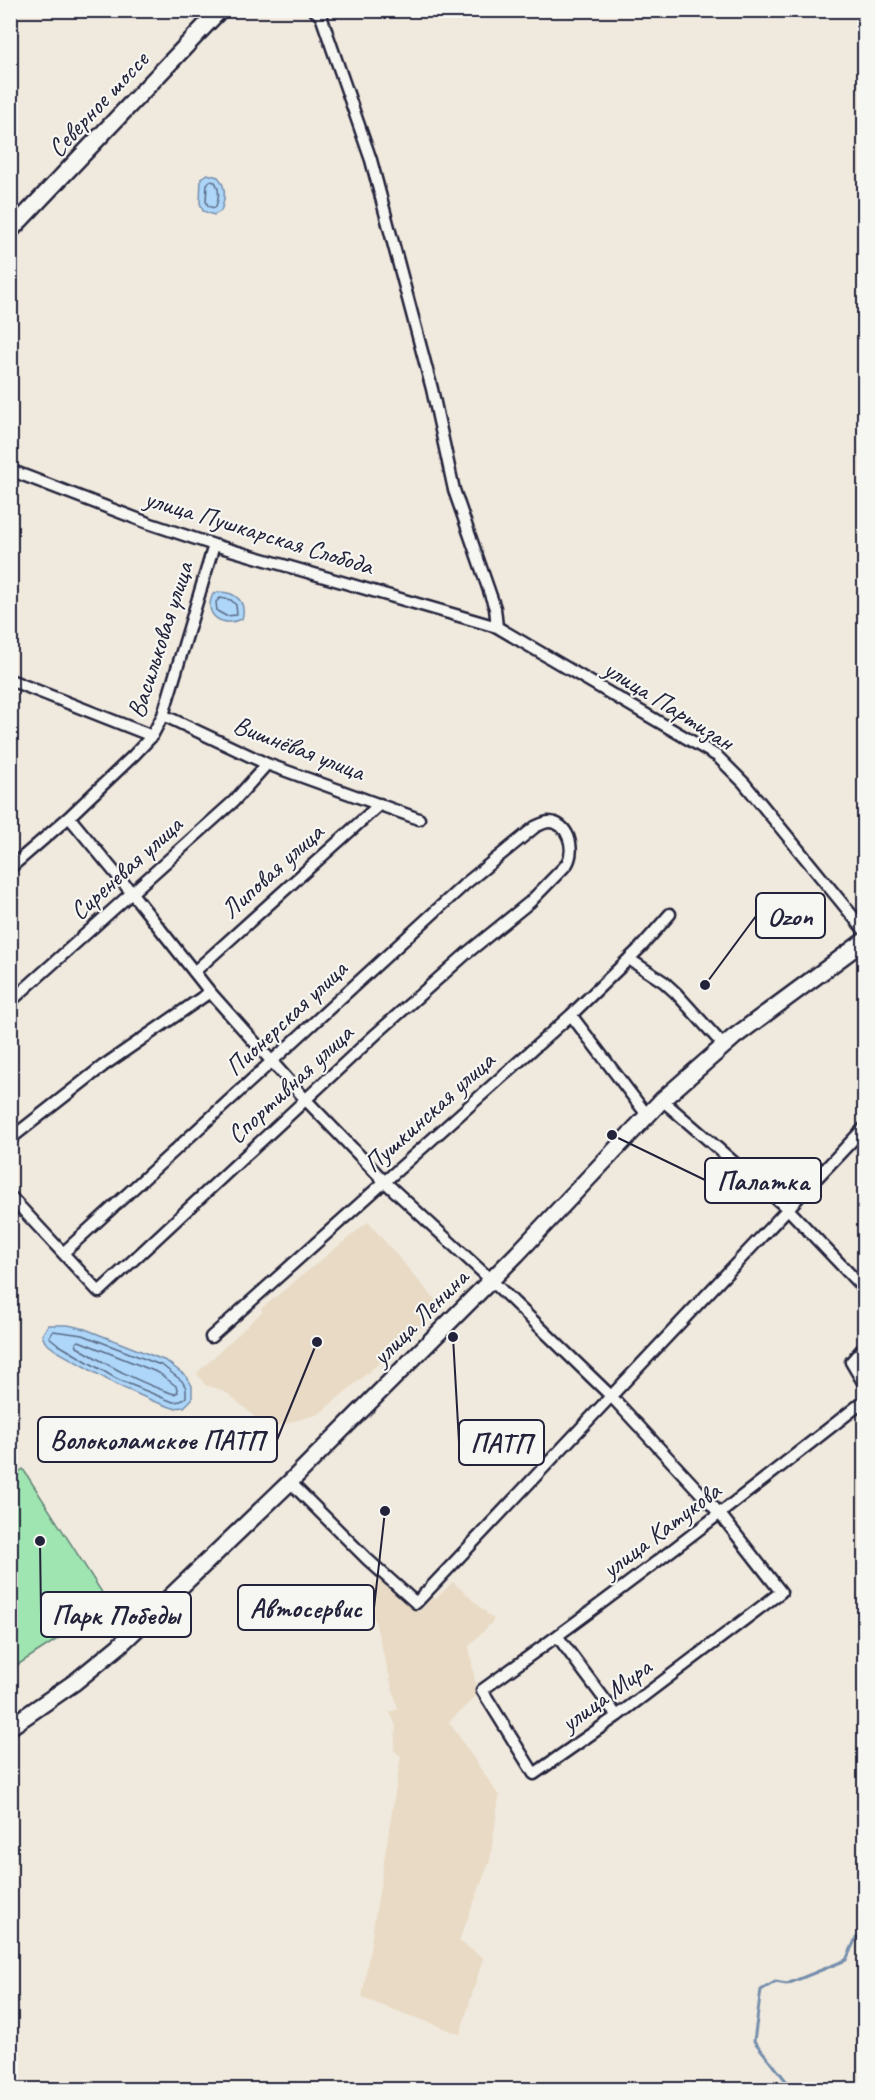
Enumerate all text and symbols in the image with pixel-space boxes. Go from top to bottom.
street label: Северное шоссе [40,43,157,164]
street label: улица Пушкарская Слобода [139,481,379,583]
street label: Васильковая улица [119,556,201,722]
street label: улица Партизан [596,651,742,759]
street label: Вишнёвая улица [229,708,371,789]
street label: Сиреневая улица [63,808,190,927]
street label: Липовая улица [214,815,332,926]
callout: Ozon [756,893,825,938]
text: Ozon [767,899,813,933]
street label: Пионерская улица [218,952,355,1083]
street label: Спортивная улица [220,1016,361,1151]
street label: Пушкинская улица [356,1043,503,1180]
callout: Палатка [705,1158,821,1203]
text: Палатка [717,1164,811,1198]
street label: улица Ленина [363,1260,477,1374]
callout: Волоколамское ПАТП [38,1417,277,1462]
callout: ПАТП [459,1420,544,1465]
text: Волоколамское ПАТП [50,1423,269,1457]
text: ПАТП [470,1426,536,1460]
street label: улица Катукова [593,1474,728,1587]
callout: Автосервис [238,1585,374,1630]
text: Автосервис [250,1591,363,1625]
callout: Парк Победы [41,1592,191,1637]
text: Парк Победы [52,1598,182,1632]
street label: улица Мира [552,1650,659,1740]

